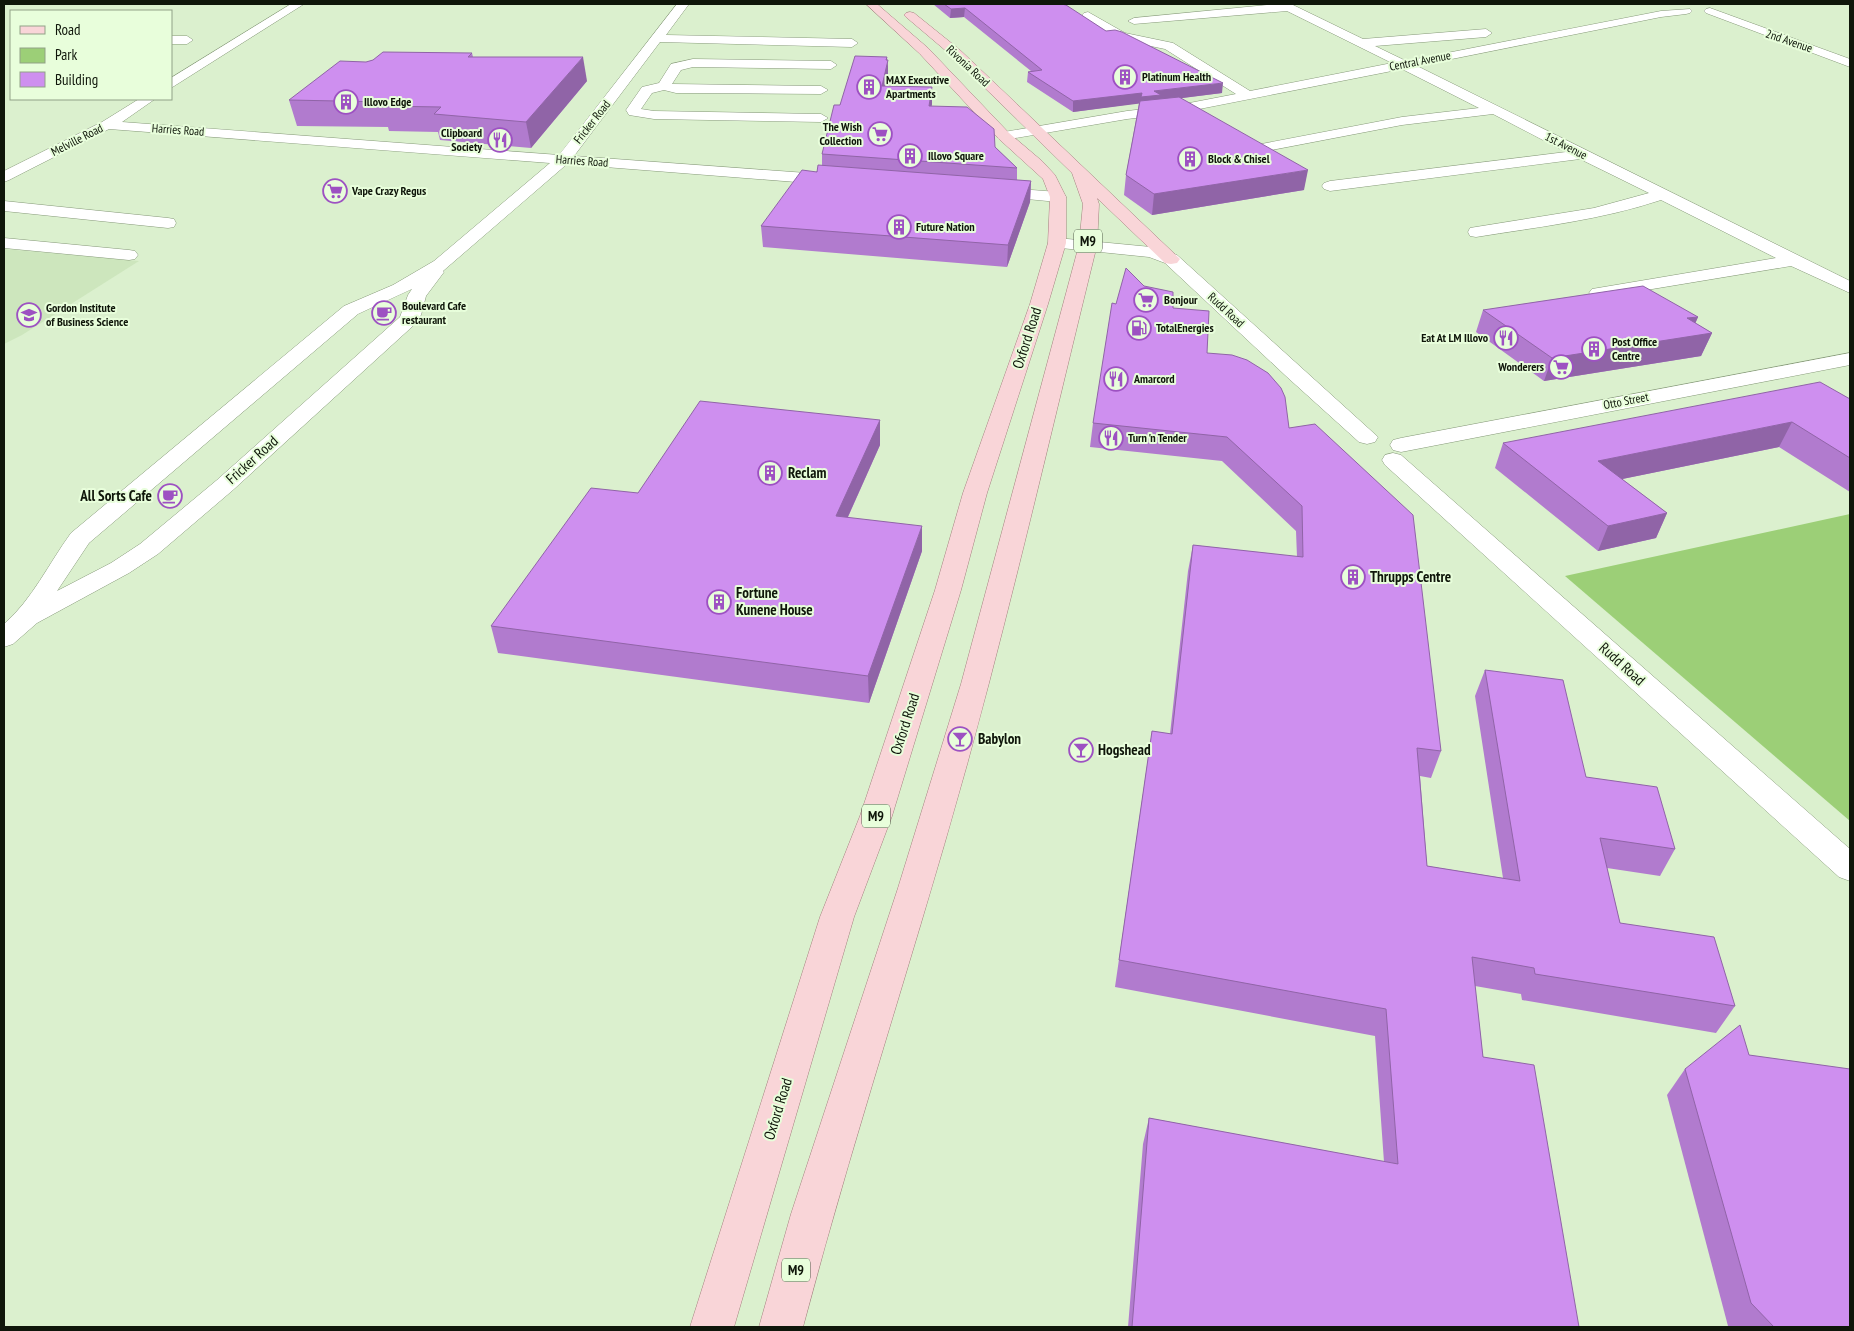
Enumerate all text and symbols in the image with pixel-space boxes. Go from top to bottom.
legend [10,10,172,100]
text: Road [55,20,81,39]
street label: 2nd Avenue [1764,26,1815,56]
street label: Rivonia Road [944,42,993,90]
text: Park [55,45,77,64]
street label: Central Avenue [1388,47,1452,74]
building icon: Platinum Health [1112,64,1138,90]
place label: Platinum Health [1142,69,1211,84]
text: Building [55,70,98,89]
place label: MAX Executive Apartments [885,72,949,101]
building icon: MAX Executive Apartments [856,74,882,100]
building icon: Illovo Edge [333,89,359,115]
place label: Illovo Edge [364,94,411,109]
street label: Fricker Road [570,97,613,146]
place label: The Wish Collection [819,119,862,148]
street label: Melville Road [48,120,105,159]
street label: Harries Road [151,120,205,139]
supermarket icon: The Wish Collection [867,121,893,147]
place label: Clipboard Society [441,125,482,154]
restaurant icon: Clipboard Society [487,127,513,153]
street label: 1st Avenue [1543,129,1590,163]
building icon: Illovo Square [897,143,923,169]
building icon: Block & Chisel [1177,146,1203,172]
place label: Illovo Square [928,148,984,163]
street label: Harries Road [555,151,609,170]
place label: Block & Chisel [1208,151,1270,166]
supermarket icon: Vape Crazy Regus [322,178,348,204]
place label: Vape Crazy Regus [351,183,426,198]
building icon: Future Nation [886,214,912,240]
place label: Future Nation [916,219,975,234]
road number: M9 [1074,230,1102,252]
supermarket icon: Bonjour [1133,287,1159,313]
street label: Rudd Road [1205,289,1248,330]
place label: Bonjour [1164,292,1198,307]
place label: Boulevard Cafe restaurant [402,298,466,327]
place label: Gordon Institute of Business Science [46,300,128,329]
cafe icon: Boulevard Cafe restaurant [371,300,397,326]
school or university icon: Gordon Institute of Business Science [16,302,42,328]
street label: Oxford Road [1008,305,1045,371]
fuel station icon: TotalEnergies [1126,315,1152,341]
place label: TotalEnergies [1156,320,1214,335]
restaurant icon: Eat At LM Illovo [1493,325,1519,351]
place label: Eat At LM Illovo [1421,330,1489,345]
place label: Post Office Centre [1612,334,1657,363]
building icon: Post Office Centre [1581,336,1607,362]
supermarket icon: Wonderers [1548,354,1574,380]
place label: Wonderers [1497,359,1544,374]
restaurant icon: Amarcord [1103,366,1129,392]
place label: Amarcord [1133,371,1175,386]
street label: Otto Street [1602,389,1650,412]
restaurant icon: Turn 'n Tender [1098,425,1124,451]
place label: Turn 'n Tender [1128,430,1187,445]
street label: Fricker Road [222,431,282,488]
building icon: Reclam [757,460,783,486]
place label: Reclam [788,463,826,482]
cafe icon: All Sorts Cafe [157,483,183,509]
place label: All Sorts Cafe [79,486,152,505]
building icon: Thrupps Centre [1340,564,1366,590]
place label: Thrupps Centre [1370,567,1451,586]
place label: Fortune Kunene House [736,583,813,619]
building icon: Fortune Kunene House [706,589,732,615]
street label: Rudd Road [1595,638,1649,689]
street label: Oxford Road [886,691,923,757]
bar icon: Babylon [947,726,973,752]
place label: Babylon [978,729,1021,748]
bar icon: Hogshead [1068,737,1094,763]
place label: Hogshead [1098,740,1151,759]
road number: M9 [862,804,890,828]
street label: Oxford Road [759,1076,796,1142]
road number: M9 [782,1258,810,1282]

